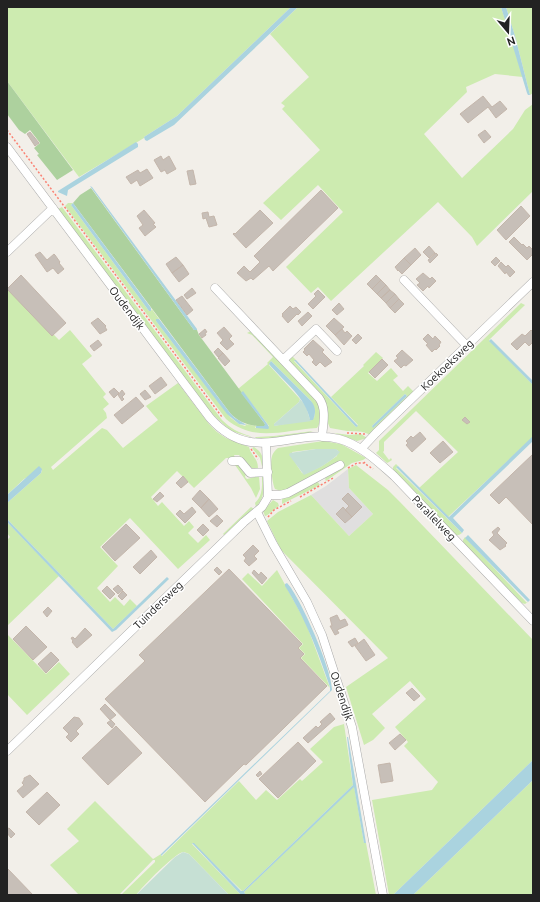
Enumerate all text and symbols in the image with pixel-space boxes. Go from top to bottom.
north arrow [488,12,528,52]
text: N [505,34,517,48]
street label: Oudendijk [107,284,147,332]
street label: Koekoeksweg [418,337,476,393]
street label: Parallelweg [410,493,458,543]
street label: Tuindersweg [131,579,185,631]
street label: Oudendijk [328,670,356,722]

